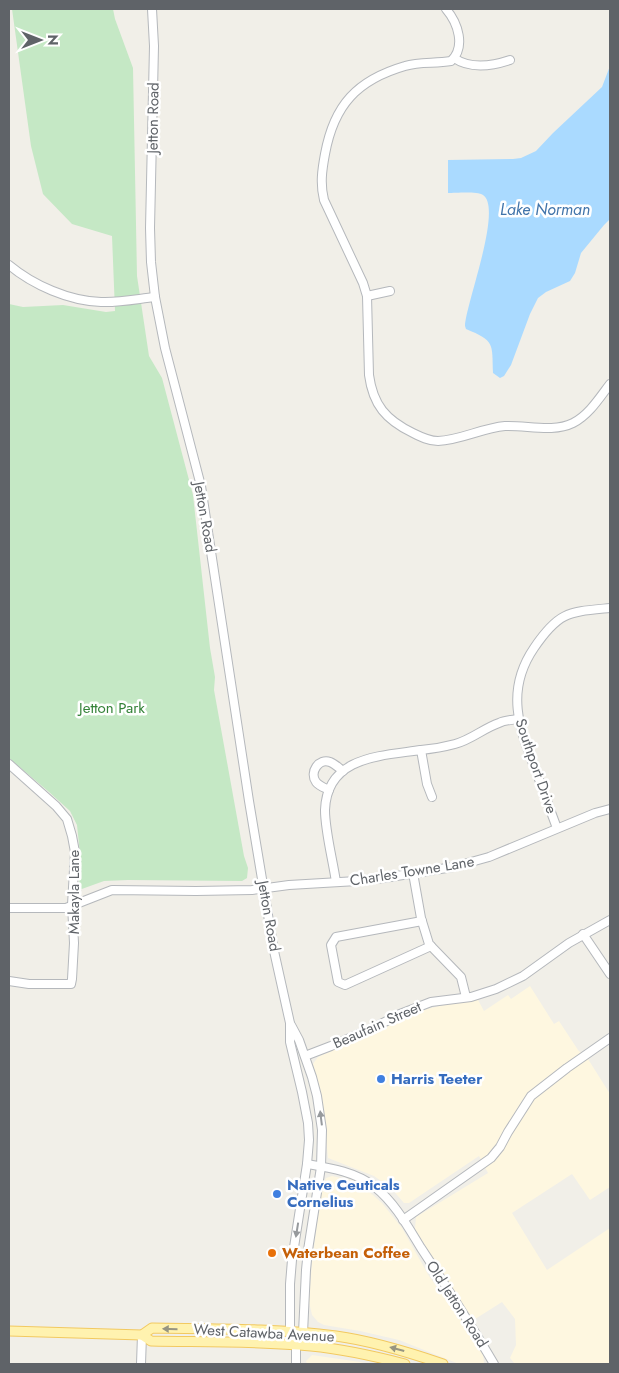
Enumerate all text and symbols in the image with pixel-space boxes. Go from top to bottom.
north arrow [15,15,65,65]
text: N [43,34,63,46]
street label: Jetton Road [141,82,165,156]
water label: Lake Norman [500,198,590,221]
street label: Jetton Road [188,478,222,554]
park label: Jetton Park [77,697,145,719]
street label: Southport Drive [509,716,563,817]
street label: Makayla Lane [63,850,85,934]
street label: Charles Towne Lane [348,850,476,892]
street label: Jetton Road [252,877,286,953]
street label: Beaufain Street [329,996,425,1054]
place label: Harris Teeter [391,1068,483,1090]
marker: Harris Teeter [375,1073,387,1085]
one-way arrow [317,1110,325,1126]
place label: Native Ceuticals Cornelius [287,1174,400,1213]
marker: Native Ceuticals Cornelius [271,1188,283,1200]
one-way arrow [292,1222,300,1238]
place label: Waterbean Coffee [282,1242,410,1264]
marker: Waterbean Coffee [266,1247,278,1259]
street label: Old Jetton Road [421,1256,493,1352]
street label: West Catawba Avenue [193,1318,335,1348]
one-way arrow [161,1324,177,1332]
one-way arrow [389,1345,404,1353]

